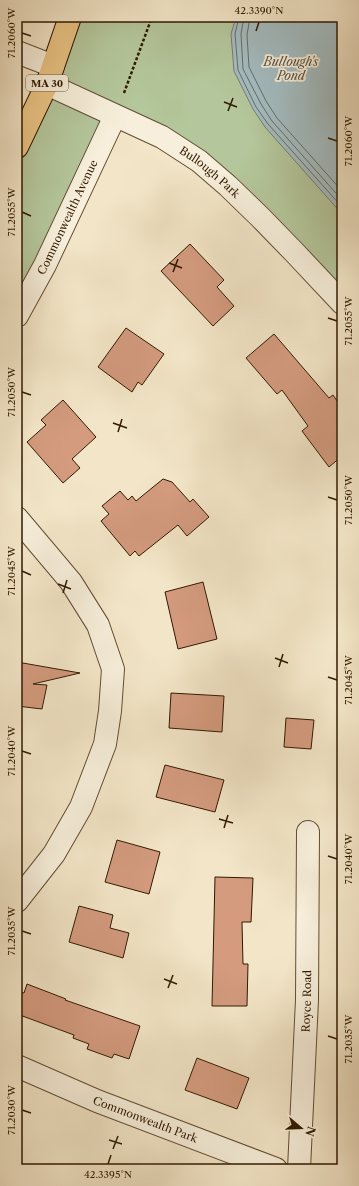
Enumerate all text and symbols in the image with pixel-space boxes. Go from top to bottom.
text: 42.3390°N [235,4,283,17]
text: 71.2060°W [5,7,18,58]
water label: Bullough's Pond [262,54,319,83]
road number: MA 30 [26,75,68,91]
text: 71.2060°W [342,115,355,166]
street label: Bullough Park [177,143,243,201]
street label: Commonwealth Avenue [34,157,101,277]
text: 71.2055°W [5,186,18,236]
text: 71.2055°W [342,295,355,345]
text: 71.2050°W [5,366,18,417]
text: 71.2050°W [342,474,355,525]
text: 71.2045°W [5,545,18,596]
text: 71.2045°W [342,654,355,705]
text: 71.2040°W [5,725,18,776]
text: 71.2040°W [342,833,355,884]
text: 71.2035°W [5,905,18,956]
street label: Royce Road [298,970,314,1033]
text: 71.2035°W [342,1013,355,1064]
text: 71.2030°W [5,1084,18,1135]
street label: Commonwealth Park [91,1093,200,1146]
north arrow [281,1108,321,1148]
text: N [302,1124,319,1138]
text: 42.3395°N [84,1168,132,1181]

